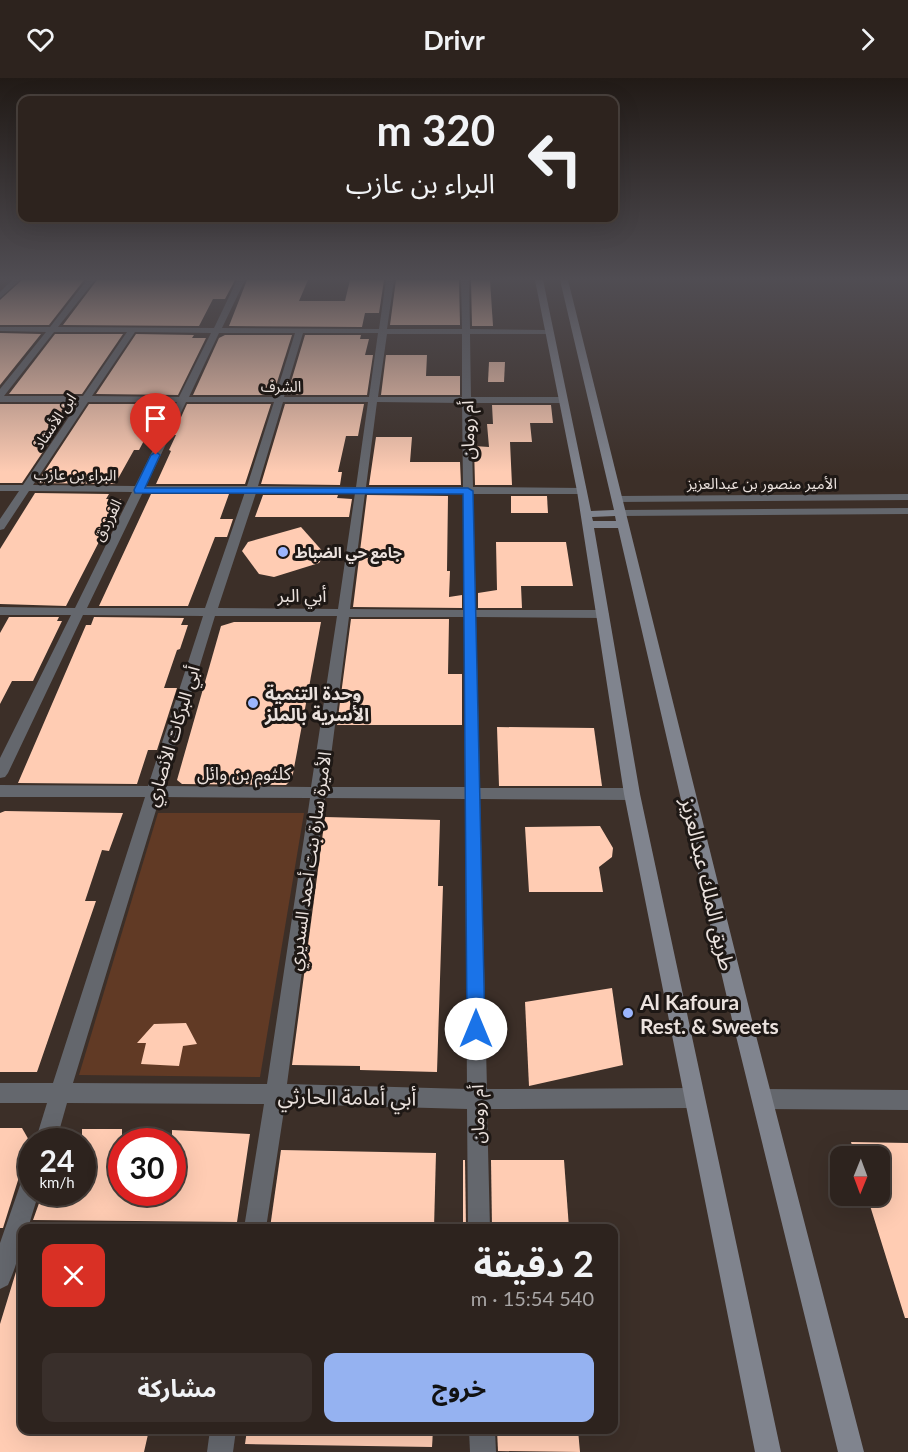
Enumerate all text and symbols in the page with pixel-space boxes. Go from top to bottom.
icon: heart [24,23,57,56]
text: Drivr [423,23,485,56]
icon: forward [851,23,884,56]
text: 320 m [377,105,495,155]
icon: left [516,120,594,198]
text: البراء بن عازب [346,166,495,199]
street label: الشرف [261,377,301,396]
street label: ابن الأستاذ [29,390,80,453]
pin [130,393,181,455]
street label: أم رومان [455,400,483,460]
icon: arrive [139,402,172,435]
street label: البراء بن عازب [33,464,117,485]
street label: الأمير منصور بن عبدالعزيز [686,474,837,493]
street label: الفرزدق [89,496,126,544]
place label: جامع حي الضباط [295,543,403,564]
marker: جامع حي الضباط [276,545,290,559]
street label: أبي البر [276,584,327,609]
street label: أبي البركات الأنصاري [140,663,207,810]
place label: وحدة التنمية الأسرية بالملز [264,682,369,726]
marker: وحدة التنمية الأسرية بالملز [246,696,260,710]
street label: الأميرة سارة بنت أحمد السديري [283,750,338,972]
street label: كلثوم بن وائل [197,762,292,788]
street label: طريق الملك عبدالعزيز [675,794,741,973]
place label: Al Kafoura Rest. & Sweets [639,989,779,1038]
position arrow [444,997,508,1061]
marker: Al Kafoura Rest. & Sweets [621,1006,635,1020]
street label: أبي أمامة الحارثي [277,1082,417,1115]
street label: أم رومان [465,1084,493,1144]
speed limit sign: 30 [108,1128,186,1206]
text: 24 [40,1142,74,1178]
north arrow [830,1146,890,1206]
map controls [830,1146,890,1206]
text: km/h [39,1173,75,1191]
text: 2 دقيقة [474,1241,594,1285]
button: close [42,1244,105,1307]
text: 540 m · 15:54 [471,1286,594,1310]
button: مشاركة [42,1353,312,1422]
button: خروج [324,1353,594,1422]

